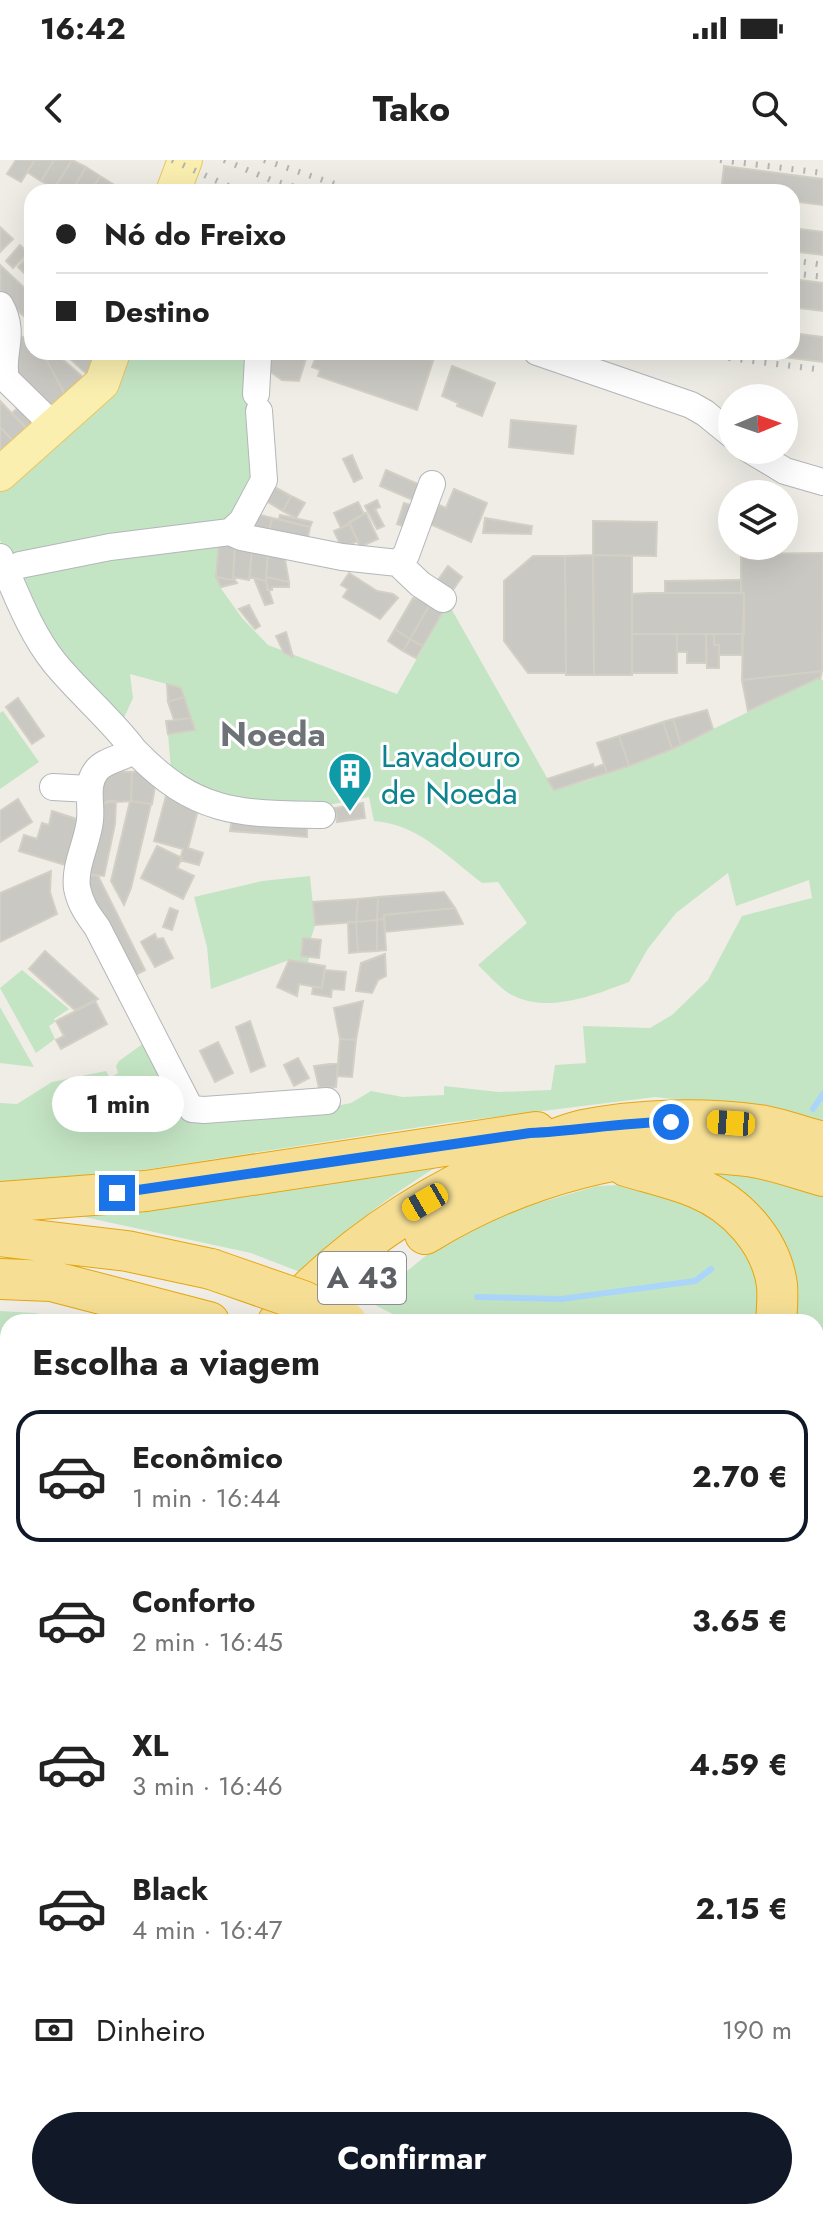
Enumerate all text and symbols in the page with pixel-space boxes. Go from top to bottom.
text: 16:42 [40,7,126,50]
text: Tako [373,82,450,134]
icon: back [32,86,76,130]
icon: search [747,86,791,130]
text: Nó do Freixo [104,213,286,256]
text: Destino [104,290,210,333]
north arrow [718,384,798,464]
map controls [718,384,798,560]
button: layers [718,480,798,560]
district label: Noeda [220,710,326,759]
place label: Lavadouro de Noeda [381,733,521,816]
building icon: Lavadouro de Noeda [326,750,374,813]
callout: 1 min [51,1077,183,1133]
text: 1 min [86,1085,150,1123]
route start [653,1104,689,1140]
car [706,1109,756,1137]
route end [99,1175,135,1211]
car [398,1180,452,1224]
road number: A 43 [318,1252,406,1304]
text: Escolha a viagem [32,1336,320,1388]
text: Econômico [132,1436,283,1479]
icon: car [36,1440,108,1512]
text: 2.70 € [692,1455,788,1498]
text: 1 min · 16:44 [132,1479,280,1517]
text: Conforto [132,1580,256,1623]
icon: car [36,1584,108,1656]
text: 3.65 € [692,1599,788,1642]
text: 2 min · 16:45 [132,1623,283,1661]
text: XL [132,1724,168,1767]
icon: car [36,1728,108,1800]
text: 4.59 € [689,1743,788,1786]
text: 3 min · 16:46 [132,1767,283,1805]
text: Black [132,1868,208,1911]
icon: car [36,1872,108,1944]
text: 2.15 € [695,1887,788,1930]
text: 4 min · 16:47 [132,1911,282,1949]
icon: cash [32,2008,76,2052]
text: Dinheiro [96,2009,205,2052]
text: 190 m [722,2011,792,2049]
button: Confirmar [32,2112,792,2204]

